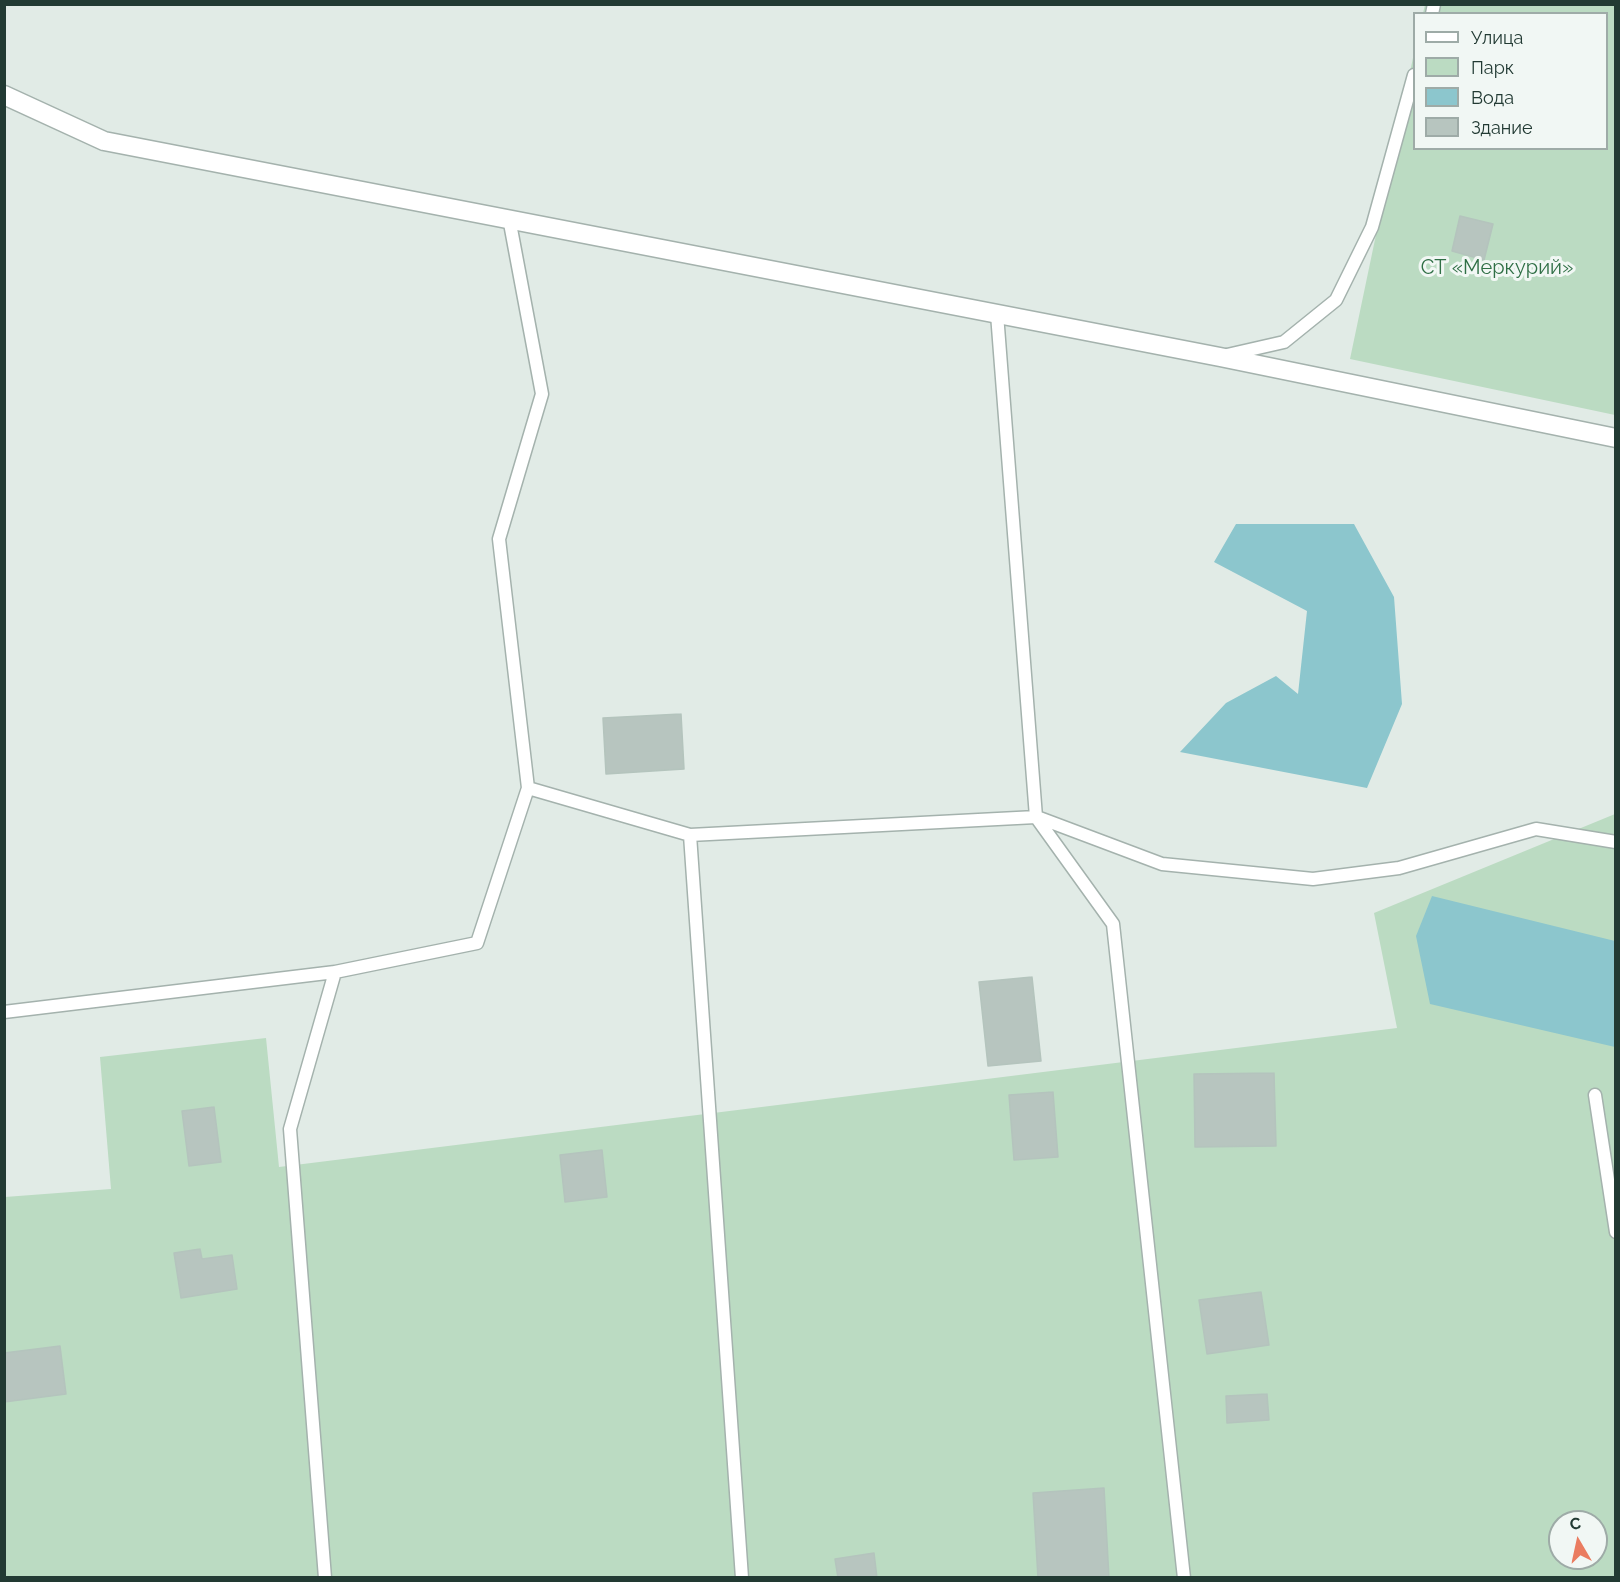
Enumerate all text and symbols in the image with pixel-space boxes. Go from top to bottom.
legend [1413,12,1608,150]
text: Улица [1471,27,1523,48]
text: Парк [1471,57,1514,78]
text: Вода [1471,87,1514,108]
text: Здание [1471,117,1533,138]
park label: СТ «Меркурий» [1421,256,1573,280]
north arrow [1548,1510,1608,1570]
text: С [1569,1513,1582,1534]

